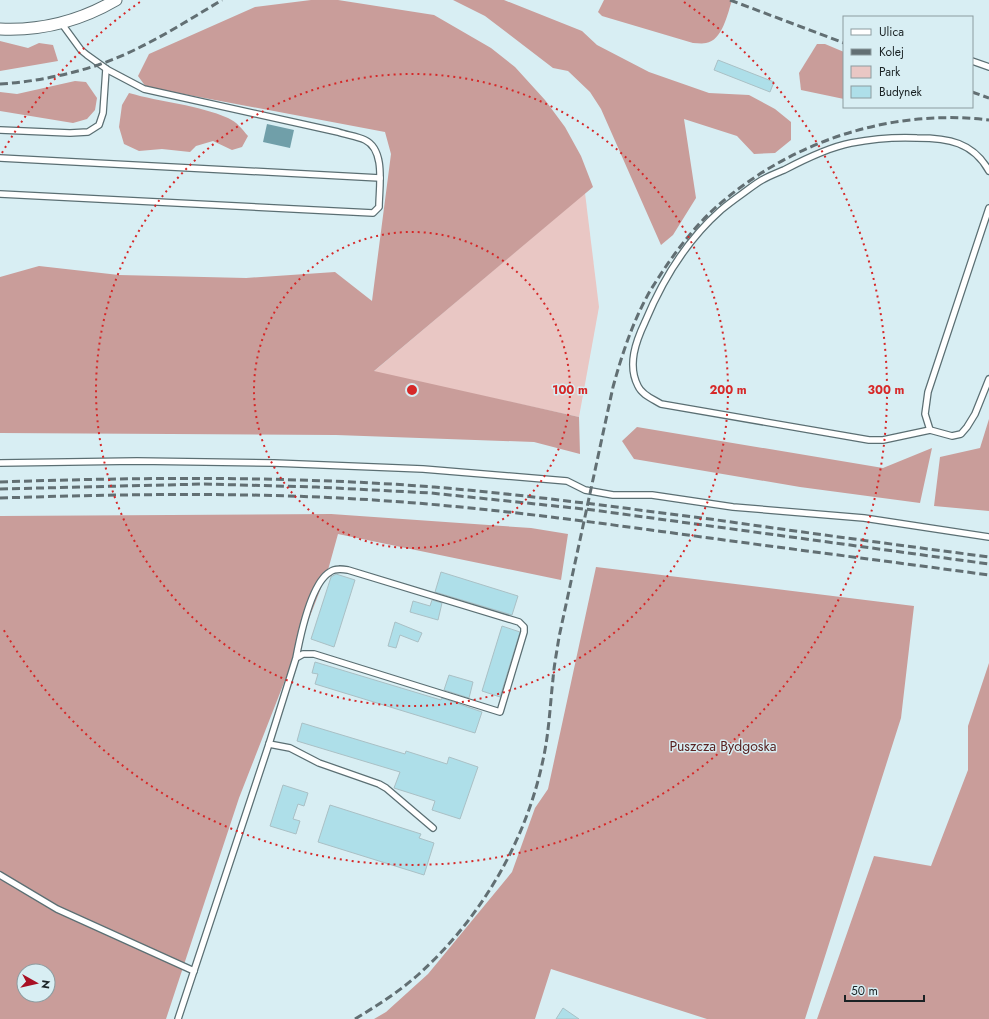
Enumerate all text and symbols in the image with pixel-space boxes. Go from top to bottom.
legend [843,16,973,108]
text: Ulica [879,23,904,41]
text: Kolej [879,43,904,61]
text: Park [879,63,901,81]
text: Budynek [879,83,923,101]
text: 100 m [552,381,588,399]
text: 200 m [709,381,747,399]
text: 300 m [868,381,905,399]
centre of rings [405,383,419,397]
park label: Puszcza Bydgoska [670,736,776,756]
north arrow [16,963,56,1003]
scale bar [845,977,924,1003]
text: N [37,979,54,990]
text: 50 m [851,982,878,1000]

